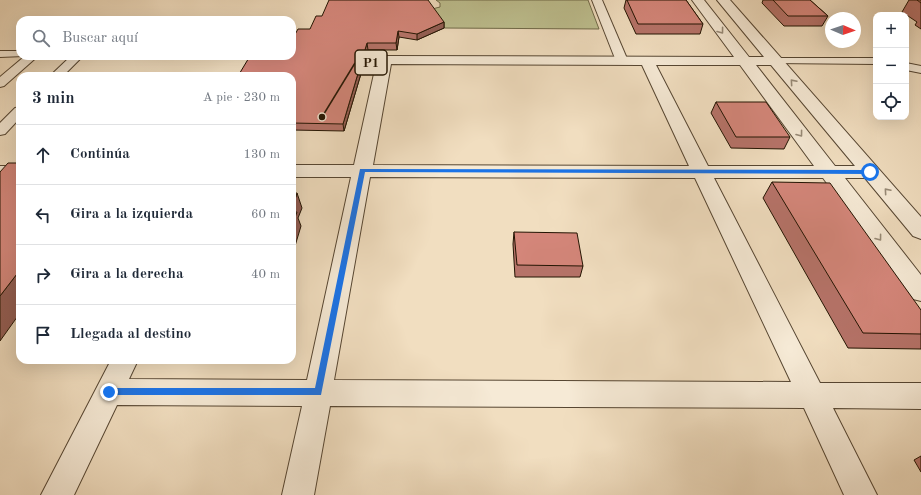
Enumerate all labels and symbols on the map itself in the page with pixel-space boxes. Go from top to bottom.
north arrow [825,12,861,48]
one-way arrow [717,27,724,34]
callout: P1 [355,50,387,75]
text: P1 [363,57,379,70]
one-way arrow [791,79,798,86]
one-way arrow [795,130,802,137]
route start [861,163,879,181]
one-way arrow [884,188,891,196]
one-way arrow [874,233,881,240]
route end [100,383,118,401]

